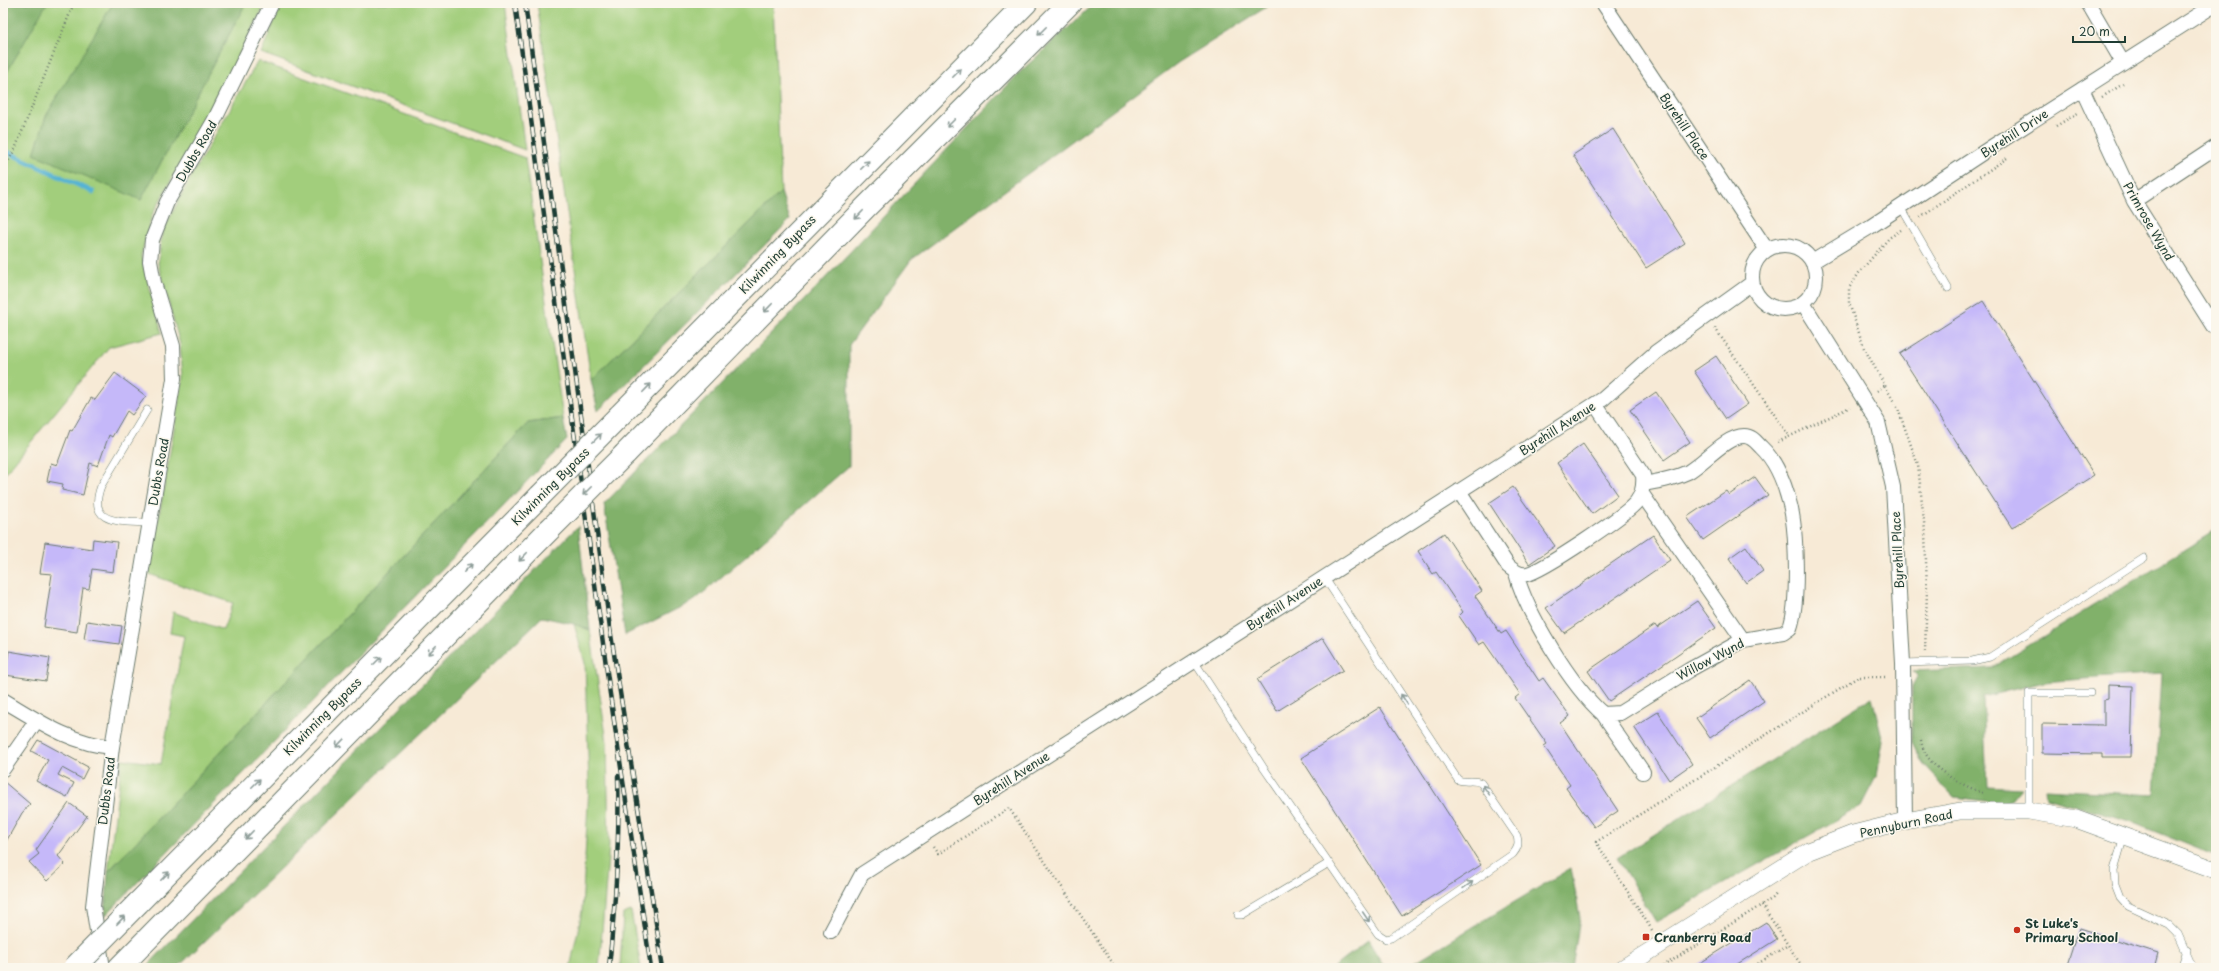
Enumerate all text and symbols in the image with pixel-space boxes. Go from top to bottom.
scale bar [2073,18,2125,44]
text: 20 m [2079,22,2110,40]
one-way arrow [1037,26,1047,36]
one-way arrow [952,68,962,78]
street label: Byrehill Place [1656,89,1714,163]
street label: Byrehill Drive [1977,104,2051,162]
street label: Dubbs Road [171,117,221,185]
one-way arrow [946,117,956,127]
one-way arrow [860,160,870,170]
street label: Primrose Wynd [2119,178,2179,264]
street label: Kilwinning Bypass [734,210,820,298]
one-way arrow [854,210,864,220]
one-way arrow [763,303,773,313]
one-way arrow [642,383,652,393]
street label: Byrehill Avenue [1515,396,1599,459]
one-way arrow [592,434,602,443]
street label: Dubbs Road [143,436,173,508]
street label: Kilwinning Bypass [507,443,593,529]
one-way arrow [582,486,592,496]
street label: Byrehill Place [1886,511,1908,589]
one-way arrow [518,552,528,562]
one-way arrow [463,563,473,573]
street label: Byrehill Avenue [1242,571,1326,634]
street label: Willow Wynd [1673,634,1747,684]
one-way arrow [427,645,436,655]
one-way arrow [372,656,382,666]
street label: Kilwinning Bypass [279,673,365,759]
one-way arrow [1400,693,1408,704]
one-way arrow [336,738,345,748]
street label: Byrehill Avenue [969,746,1053,809]
street label: Dubbs Road [93,756,119,826]
one-way arrow [251,778,261,788]
one-way arrow [1482,784,1490,795]
street label: Pennyburn Road [1858,804,1954,842]
one-way arrow [245,830,254,840]
one-way arrow [160,871,170,881]
one-way arrow [1462,881,1473,889]
one-way arrow [1361,911,1370,922]
place label: St Luke's Primary School [2025,914,2118,946]
one-way arrow [116,915,126,925]
marker: St Luke's Primary School [2012,925,2022,935]
place label: Cranberry Road [1654,928,1751,946]
marker: Cranberry Road [1641,932,1651,942]

